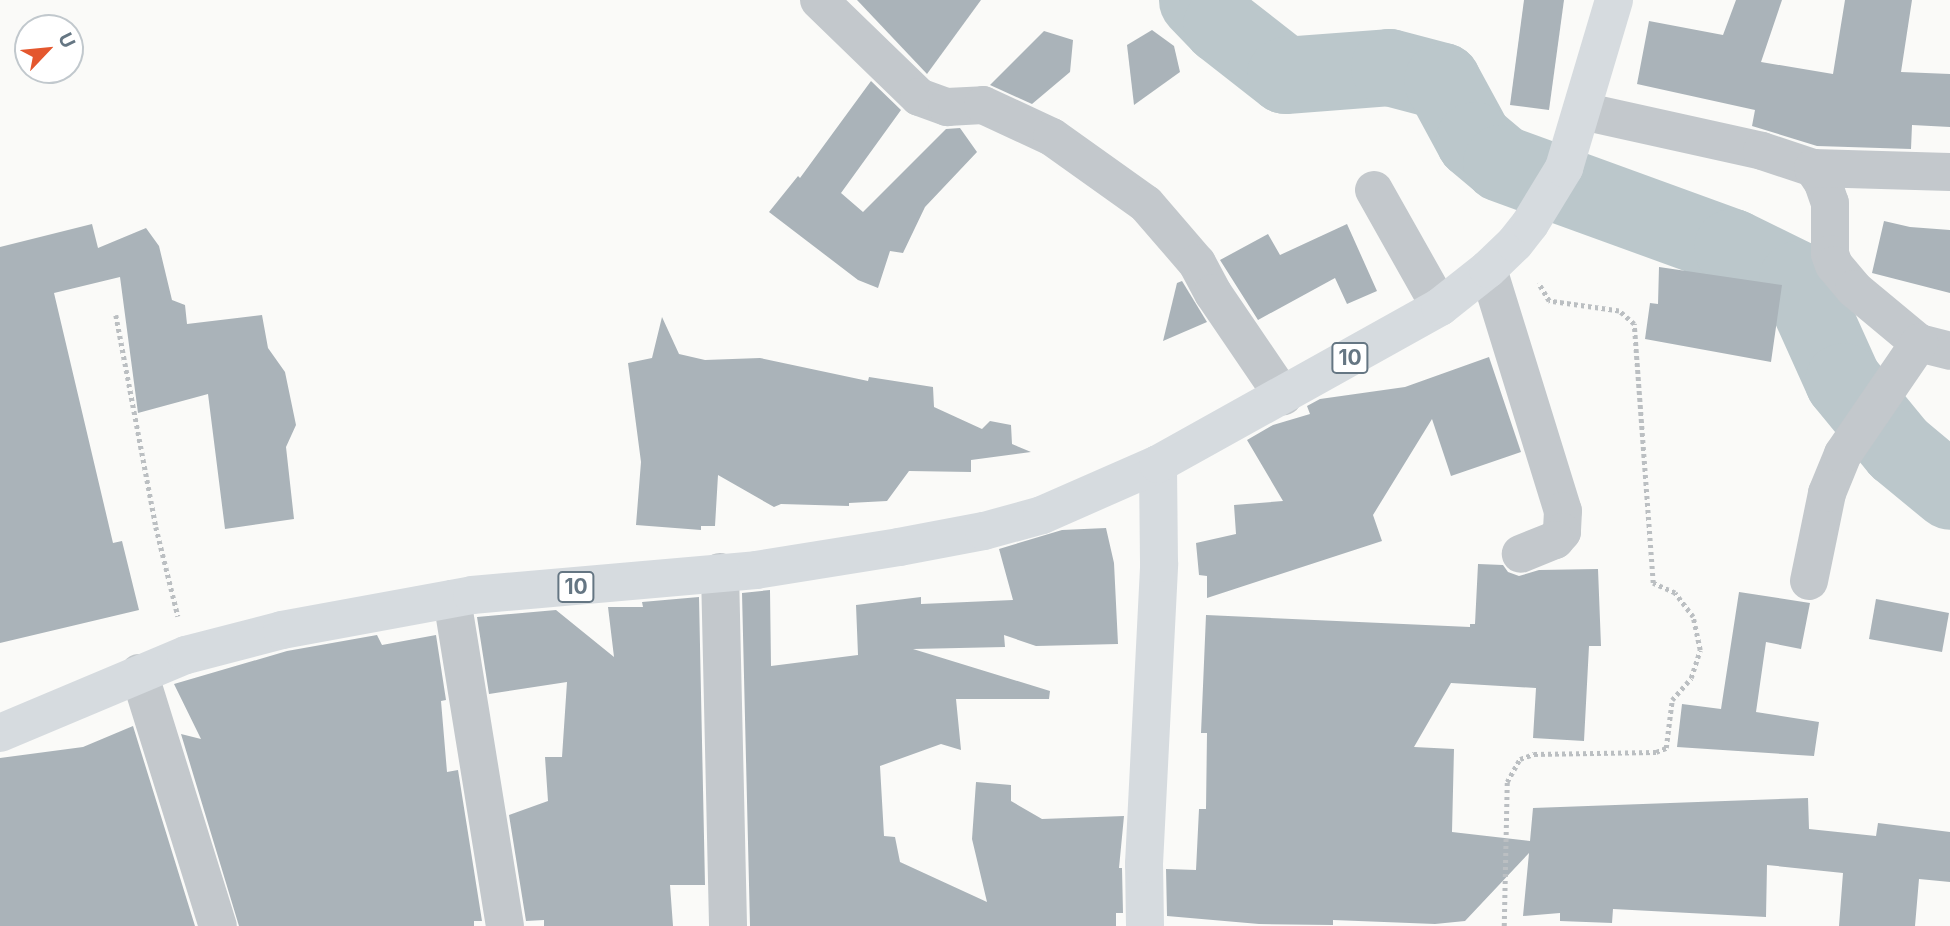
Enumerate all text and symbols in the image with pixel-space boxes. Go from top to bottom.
north arrow [14,14,84,84]
text: U [53,29,80,52]
road number: 10 [1331,340,1369,376]
road number: 10 [557,570,595,604]

